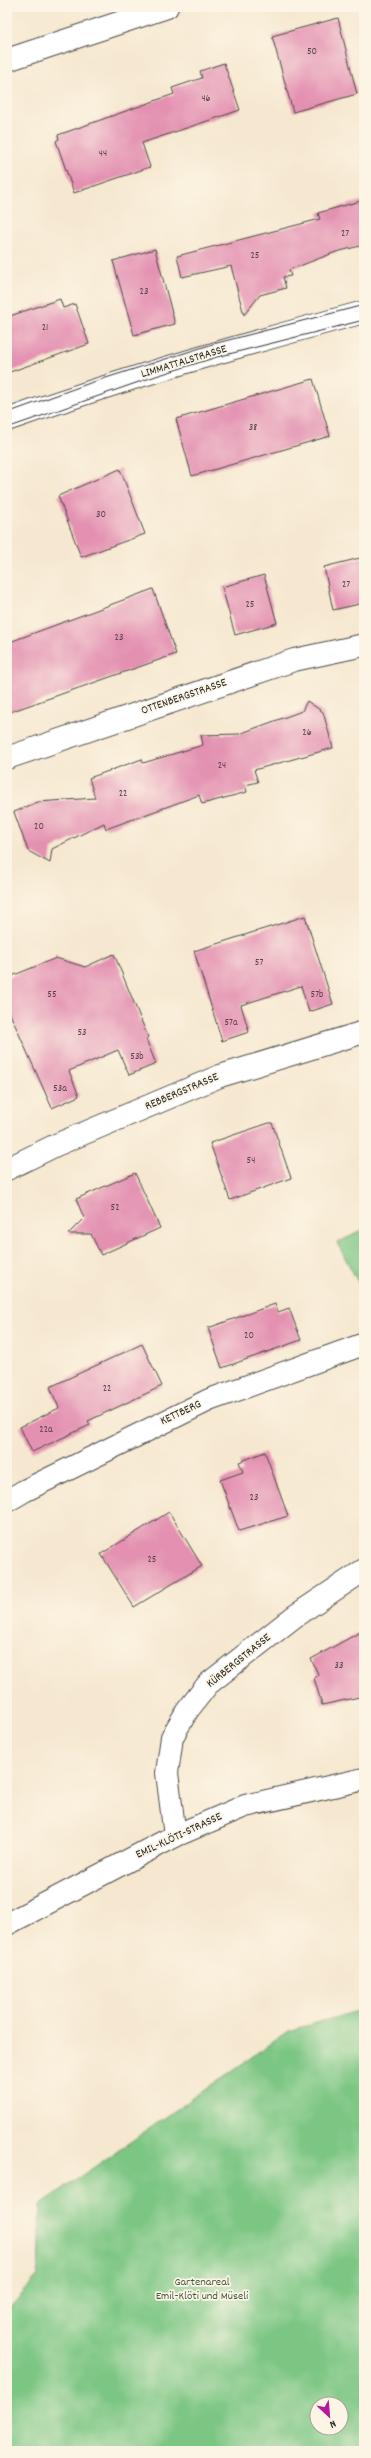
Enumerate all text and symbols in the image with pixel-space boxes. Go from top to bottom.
house number: 50 [307,45,317,59]
house number: 46 [201,92,211,106]
house number: 44 [99,147,107,161]
house number: 27 [341,227,349,241]
house number: 25 [251,249,260,263]
house number: 23 [140,285,148,299]
house number: 21 [42,321,48,335]
street label: LIMMATTALSTRASSE [139,341,229,383]
house number: 38 [249,421,257,435]
house number: 30 [96,508,106,522]
house number: 27 [342,578,350,592]
house number: 25 [246,598,255,612]
house number: 23 [115,631,123,645]
street label: OTTENBERGSTRASSE [139,674,230,720]
house number: 26 [302,726,312,740]
house number: 24 [218,759,226,773]
house number: 22 [119,787,127,801]
house number: 20 [34,820,44,834]
house number: 57 [255,956,263,970]
house number: 55 [47,988,57,1002]
house number: 57b [311,988,323,1002]
house number: 57a [224,1016,238,1030]
house number: 53 [77,1026,87,1040]
house number: 53b [130,1050,144,1064]
street label: REBBERGSTRASSE [143,1069,222,1115]
house number: 53a [53,1082,67,1096]
house number: 54 [247,1154,255,1168]
house number: 52 [111,1201,120,1215]
house number: 20 [244,1329,254,1343]
house number: 22 [103,1382,111,1396]
street label: KETTBERG [158,1396,204,1430]
house number: 22a [39,1423,53,1437]
house number: 23 [250,1491,258,1505]
house number: 25 [148,1553,157,1567]
street label: KÜRBERGSTRASSE [203,1629,275,1692]
house number: 33 [335,1659,343,1673]
street label: EMIL-KLÖTI-STRASSE [133,1808,225,1863]
park label: Gartenareal Emil-Klöti und Müseli [156,2274,248,2305]
north arrow [309,2396,349,2436]
text: N [326,2415,338,2432]

